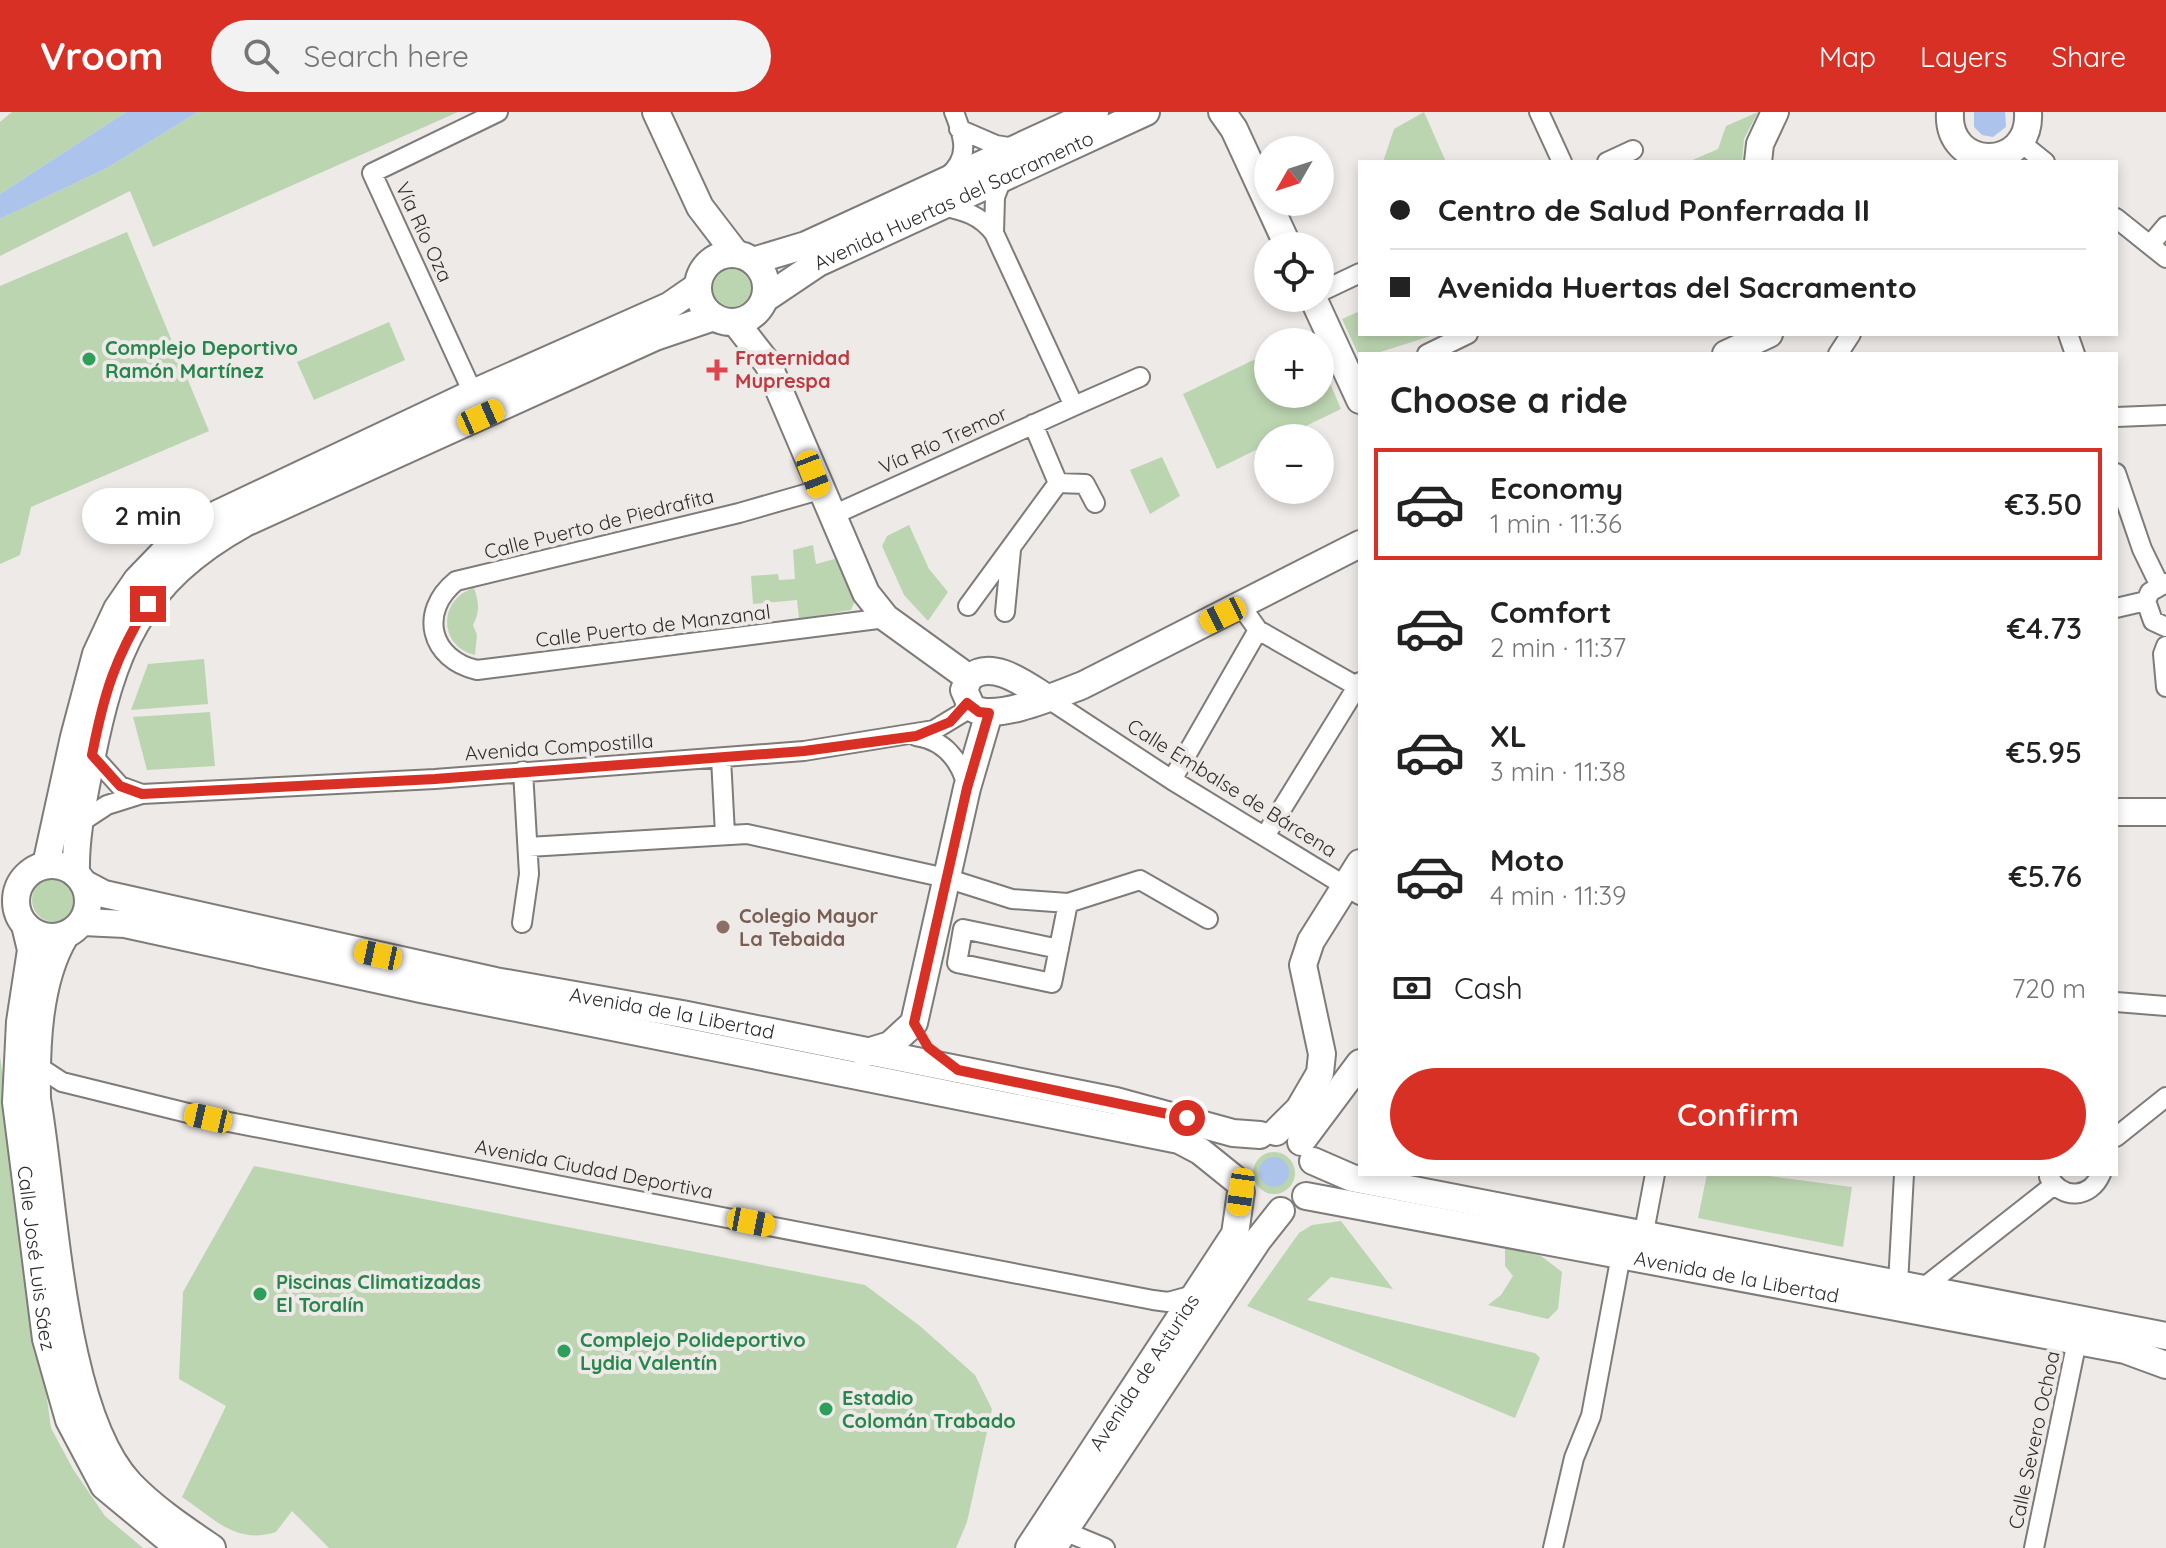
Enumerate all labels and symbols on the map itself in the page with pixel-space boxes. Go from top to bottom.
street label: Avenida Huertas del Sacramento [810,125,1097,275]
north arrow [1254,136,1334,216]
street label: Vía Río Oza [390,178,458,286]
place label: Complejo Deportivo Ramón Martínez [105,335,298,383]
place label: Fraternidad Muprespa [735,345,850,393]
marker: Complejo Deportivo Ramón Martínez [80,350,98,368]
marker: Fraternidad Muprespa [706,359,728,381]
car [454,396,508,438]
street label: Vía Río Tremor [875,400,1011,479]
car [793,447,833,501]
street label: Calle Puerto de Piedrafita [481,483,716,564]
callout: 2 min [82,488,214,544]
route end [130,586,166,622]
car [1196,594,1250,636]
street label: Calle Puerto de Manzanal [534,599,772,652]
street label: Calle Embalse de Bárcena [1123,713,1342,862]
street label: Avenida Compostilla [464,727,654,766]
place label: Colegio Mayor La Tebaida [739,903,879,951]
marker: Colegio Mayor La Tebaida [714,918,732,936]
car [352,938,404,972]
street label: Avenida de la Libertad [568,981,777,1044]
route start [1169,1100,1205,1136]
car [182,1101,234,1135]
street label: Avenida Ciudad Deportiva [473,1133,715,1204]
street label: Calle José Luis Sáez [12,1164,62,1353]
car [1226,1167,1256,1217]
car [725,1206,777,1238]
street label: Avenida de la Libertad [1632,1245,1841,1308]
place label: Piscinas Climatizadas El Toralín [276,1269,481,1317]
marker: Piscinas Climatizadas El Toralín [251,1285,269,1303]
street label: Avenida de Asturias [1083,1289,1204,1455]
place label: Complejo Polideportivo Lydia Valentín [580,1327,806,1375]
marker: Complejo Polideportivo Lydia Valentín [555,1342,573,1360]
street label: Calle Severo Ochoa [2002,1349,2065,1531]
place label: Estadio Colomán Trabado [842,1385,1016,1433]
marker: Estadio Colomán Trabado [817,1400,835,1418]

